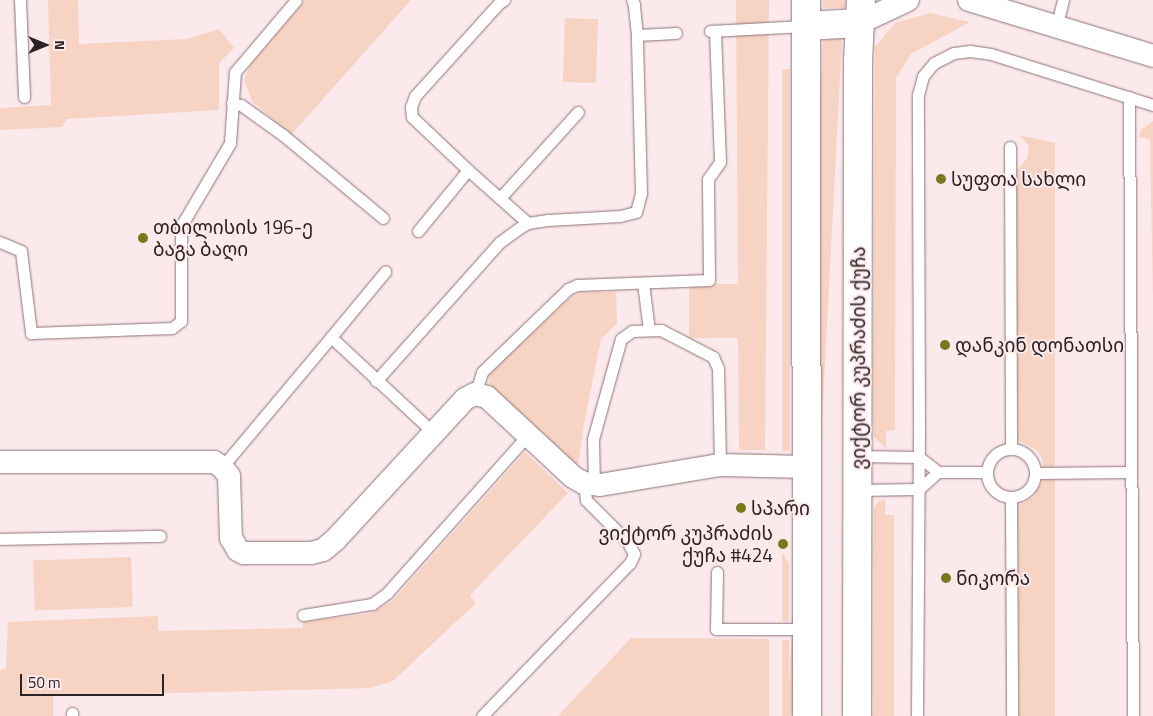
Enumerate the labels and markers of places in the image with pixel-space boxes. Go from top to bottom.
place label: სუფთა სახლი [951,168,1086,190]
marker: სუფთა სახლი [935,173,947,185]
place label: თბილისის 196-ე ბაგა ბაღი [153,216,313,260]
marker: თბილისის 196-ე ბაგა ბაღი [137,232,149,244]
place label: დანკინ დონათსი [955,334,1124,356]
marker: დანკინ დონათსი [939,339,951,351]
place label: სპარი [751,497,810,519]
marker: სპარი [735,502,747,514]
place label: ვიქტორ კუპრაძის ქუჩა #424 [598,522,773,566]
marker: ვიქტორ კუპრაძის ქუჩა #424 [777,538,789,550]
place label: ნიკორა [956,567,1030,589]
marker: ნიკორა [940,572,952,584]

